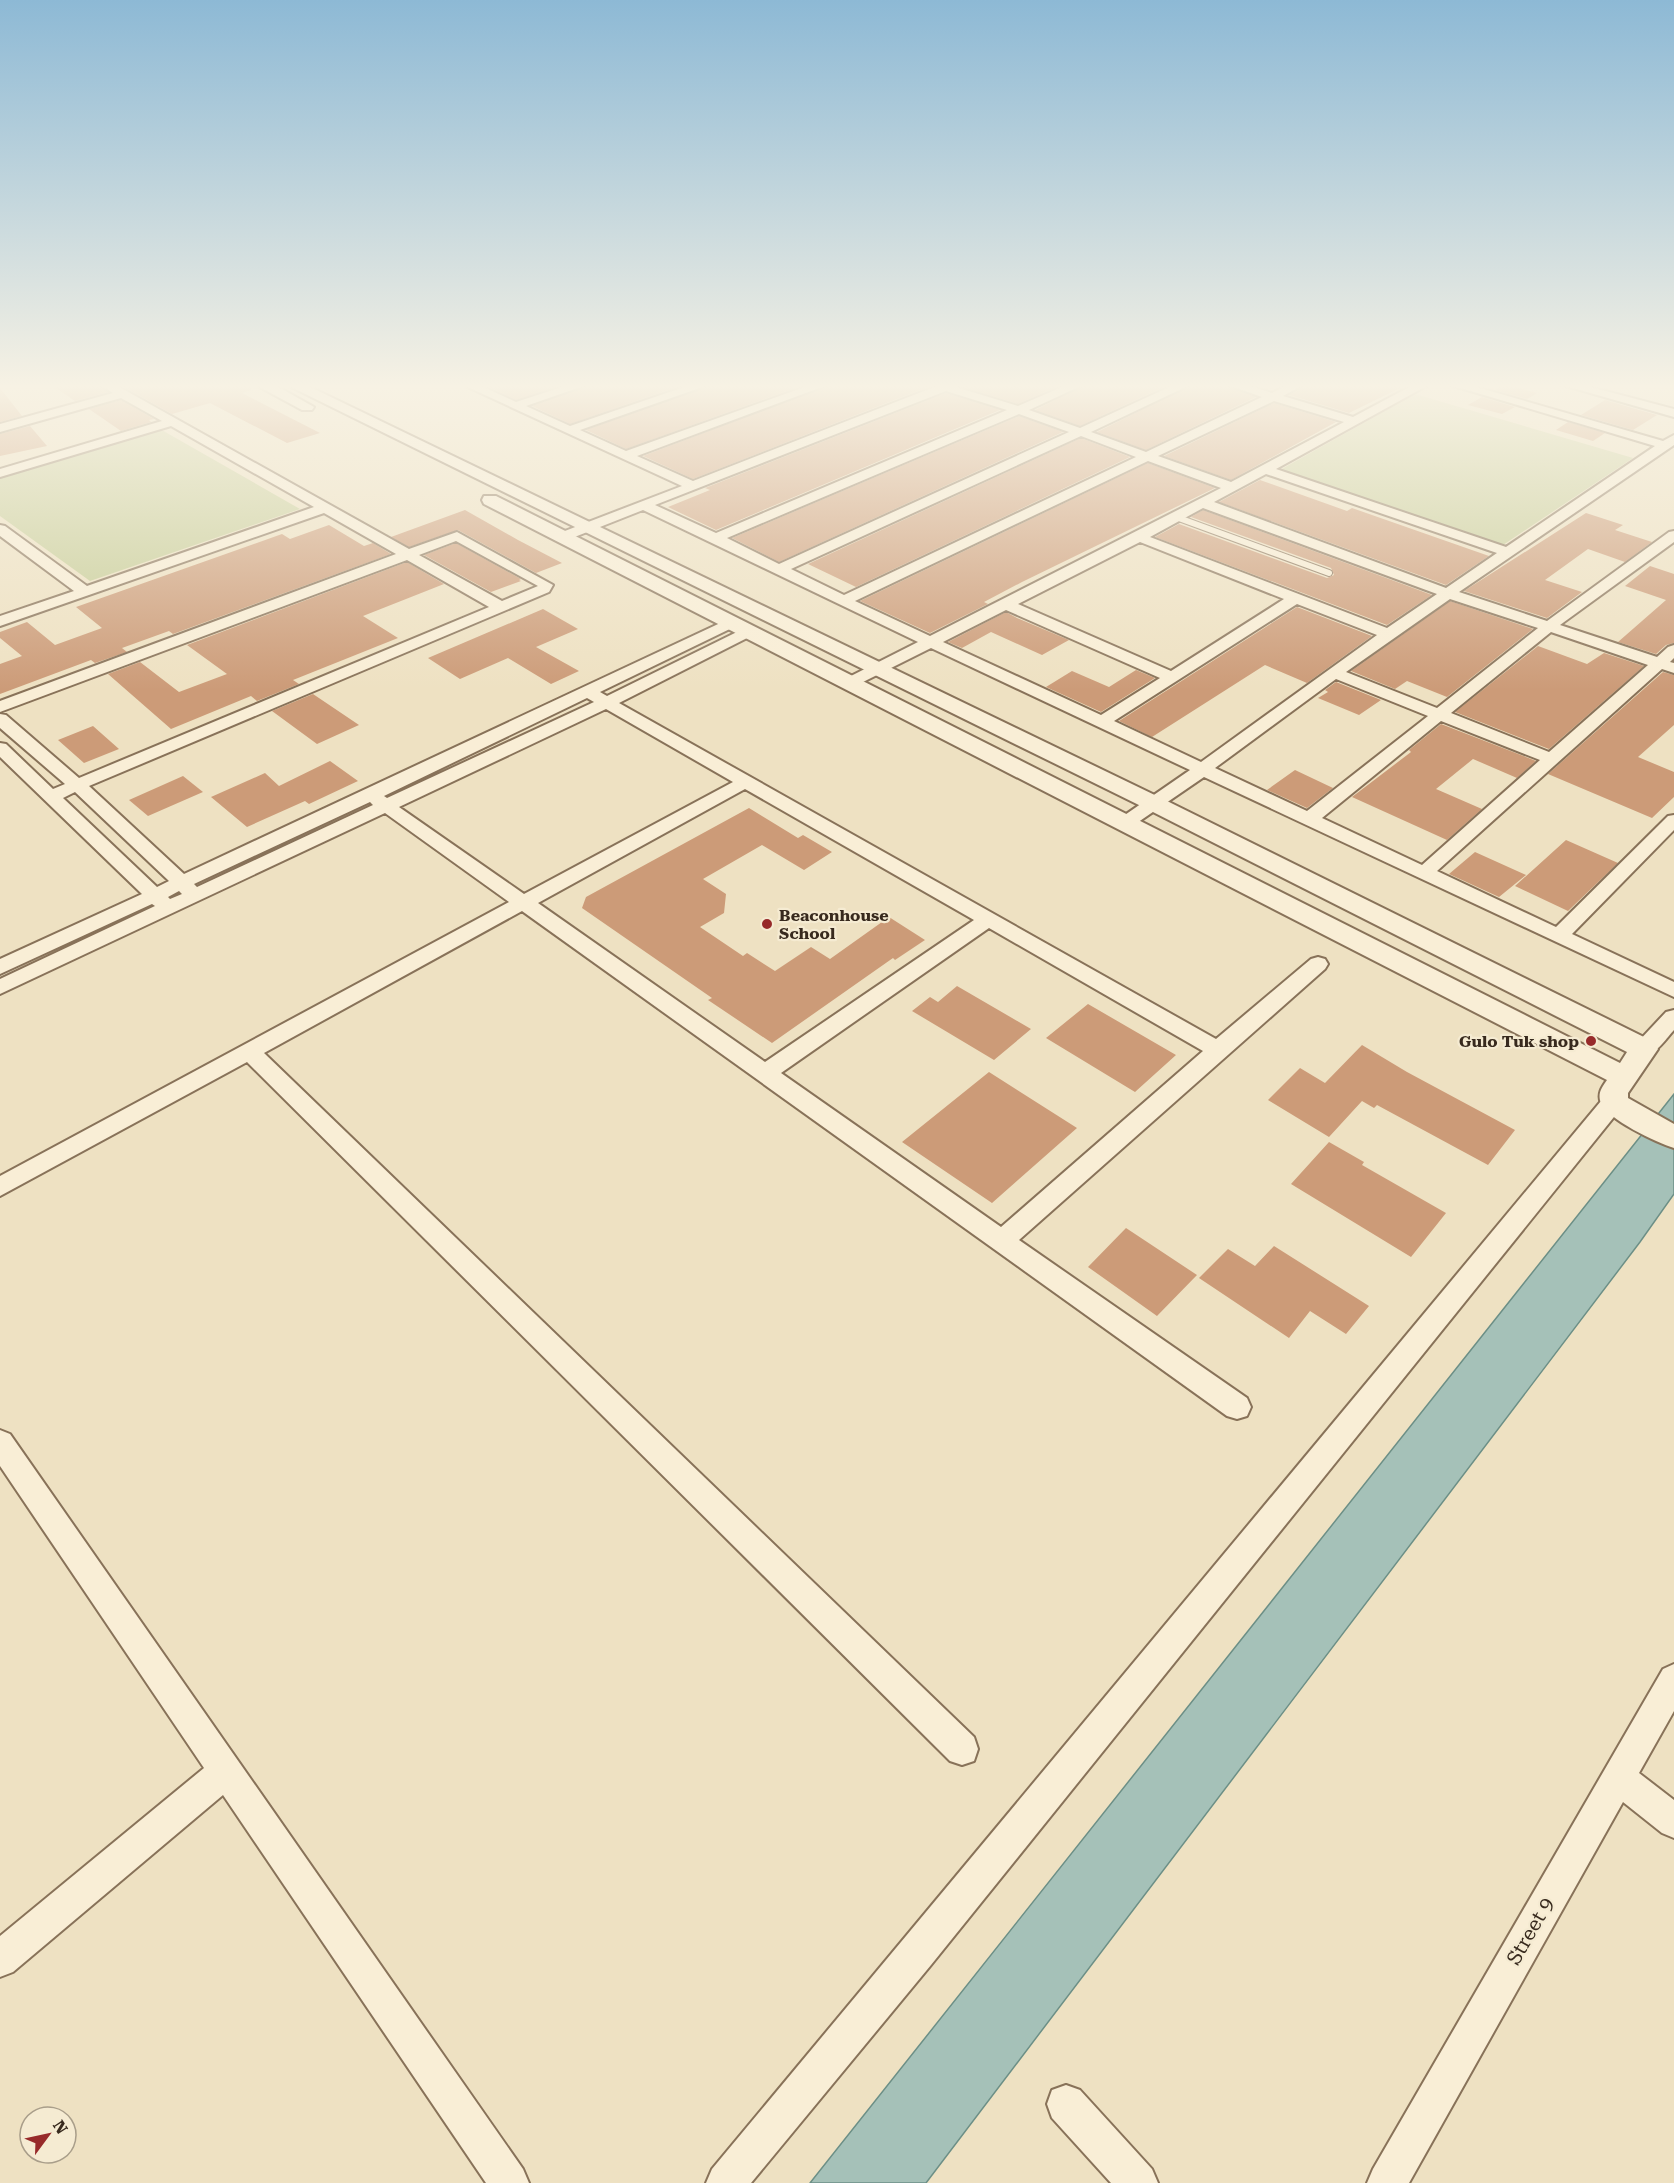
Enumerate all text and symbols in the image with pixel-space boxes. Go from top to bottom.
place label: Beaconhouse School [779,906,889,943]
marker: Beaconhouse School [760,917,774,931]
place label: Gulo Tuk shop [1459,1032,1579,1051]
marker: Gulo Tuk shop [1584,1034,1598,1048]
street label: Street 9 [1501,1893,1559,1969]
north arrow [18,2105,78,2165]
text: N [49,2117,71,2137]

